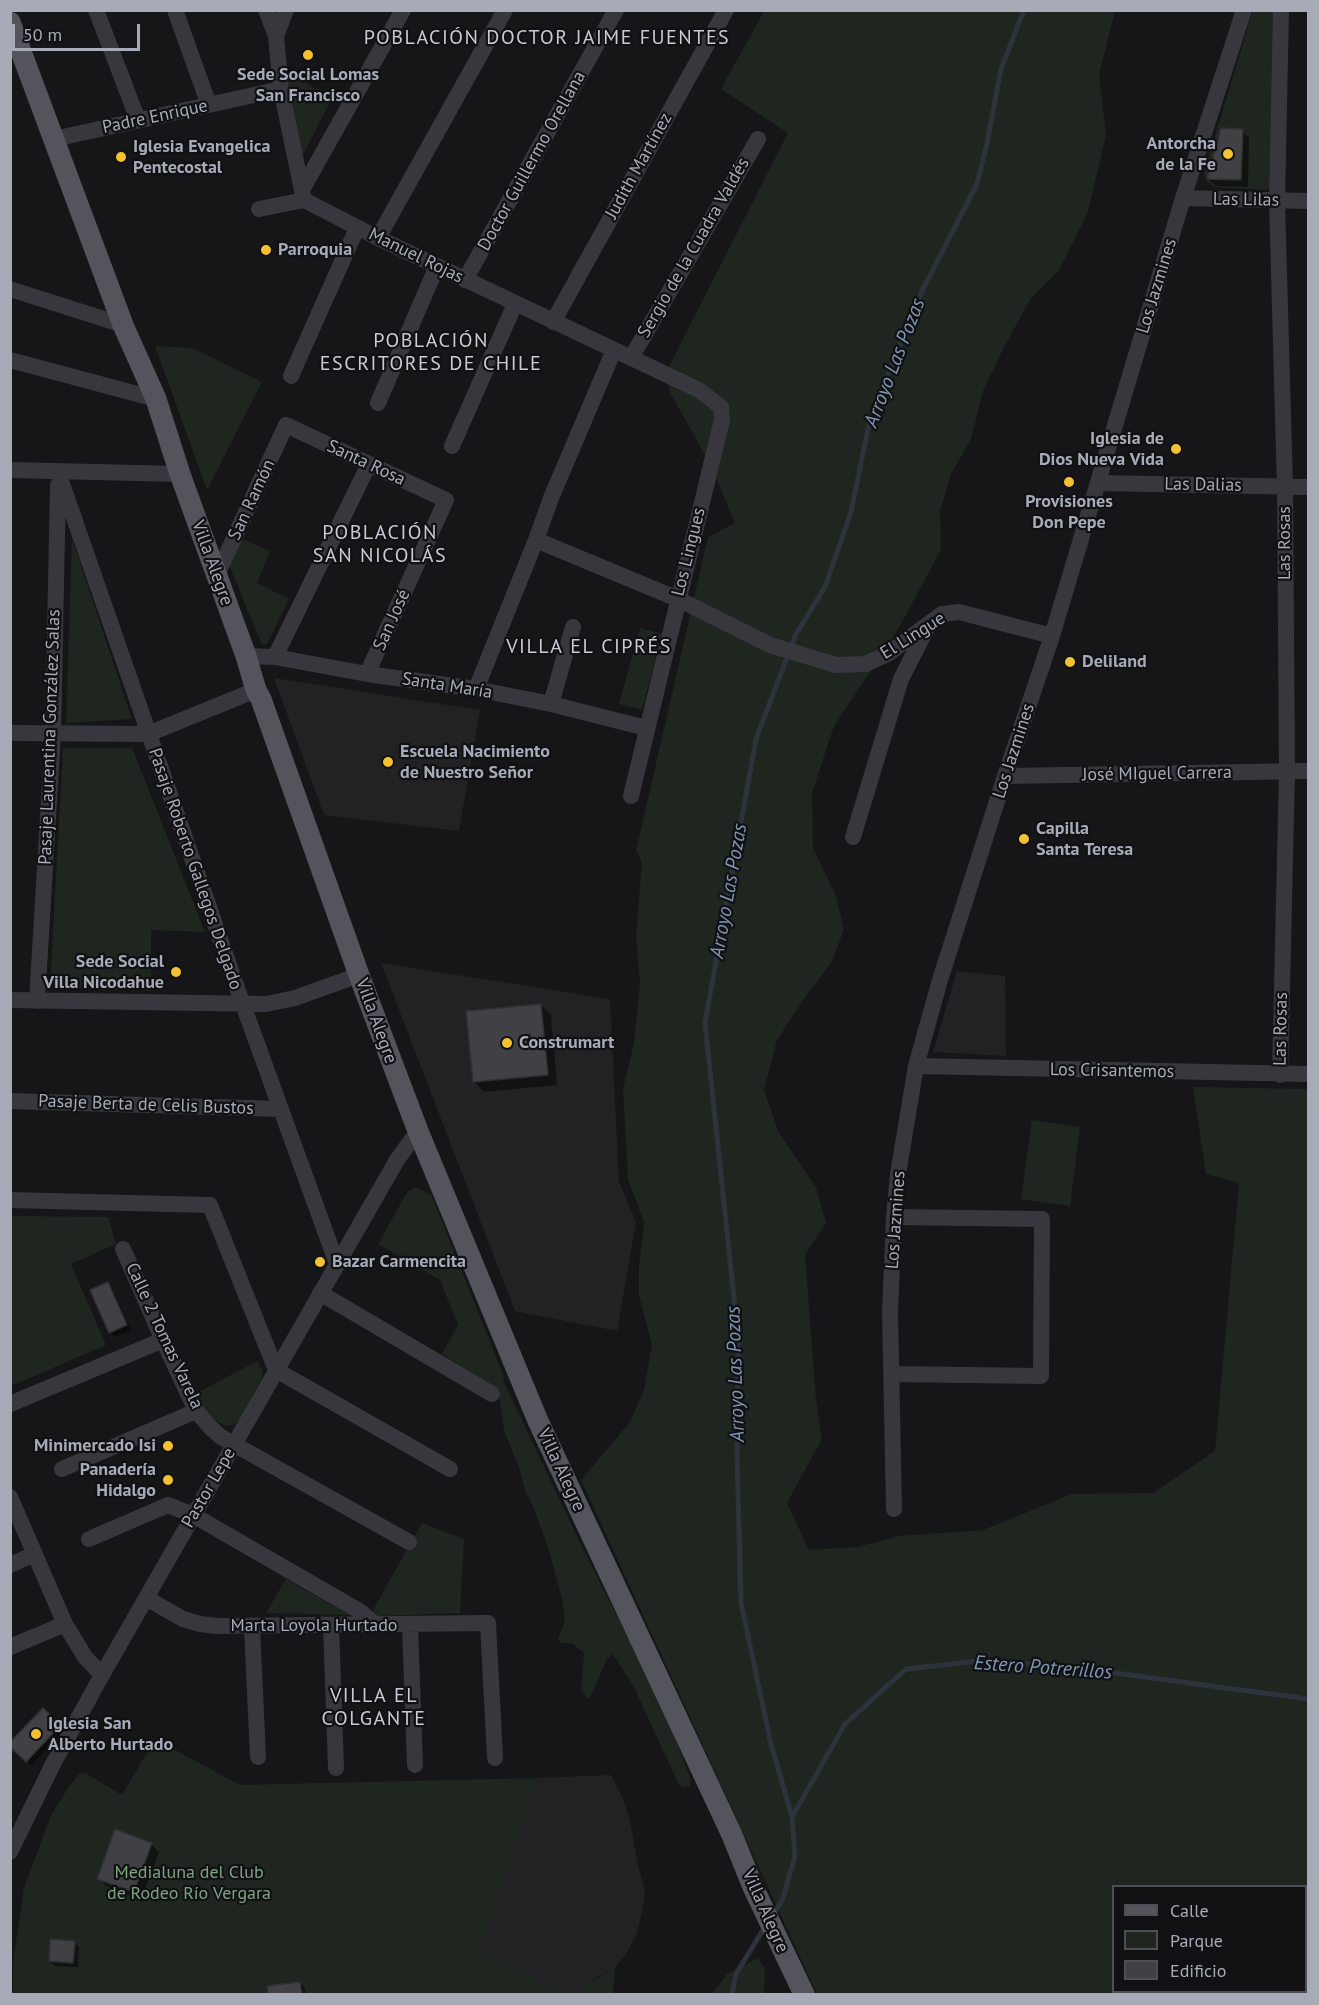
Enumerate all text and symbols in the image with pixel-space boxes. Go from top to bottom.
scale bar [15,12,142,50]
text: 50 m [23,23,62,46]
district label: POBLACIÓN DOCTOR JAIME FUENTES [364,26,730,50]
marker: Sede Social Lomas San Francisco [301,48,315,62]
place label: Sede Social Lomas San Francisco [237,64,379,106]
street label: Doctor Guillermo Orellana [474,67,590,255]
street label: Padre Enrique [100,95,210,139]
street label: Judith Martínez [601,109,677,223]
place label: Antorcha de la Fe [1147,133,1216,176]
place label: Iglesia Evangelica Pentecostal [133,136,271,178]
marker: Antorcha de la Fe [1221,147,1235,161]
marker: Iglesia Evangelica Pentecostal [114,150,128,164]
street label: Sergio de la Cuadra Valdés [634,154,754,342]
street label: Las Lilas [1213,189,1279,211]
street label: Manuel Rojas [365,224,467,288]
street label: Los Jazmines [1132,236,1182,336]
place label: Parroquia [278,239,352,261]
marker: Parroquia [259,243,273,257]
water label: Arroyo Las Pozas [859,295,931,431]
district label: POBLACIÓN ESCRITORES DE CHILE [320,329,542,376]
place label: Iglesia de Dios Nueva Vida [1039,428,1164,470]
street label: Santa Rosa [323,435,409,491]
marker: Iglesia de Dios Nueva Vida [1169,442,1183,456]
street label: San Ramón [224,456,280,544]
street label: Las Dalias [1164,474,1242,496]
marker: Provisiones Don Pepe [1062,475,1076,489]
place label: Provisiones Don Pepe [1025,491,1113,534]
street label: Los Lingues [668,506,710,598]
street label: Las Rosas [1274,506,1296,580]
street label: Villa Alegre [187,518,237,608]
district label: POBLACIÓN SAN NICOLÁS [313,521,447,568]
street label: San José [369,586,415,654]
street label: El Lingue [877,608,949,664]
street label: Pasaje Laurentina González Salas [35,609,65,865]
district label: VILLA EL CIPRÉS [506,635,672,659]
place label: Deliland [1082,651,1147,673]
marker: Deliland [1063,655,1077,669]
street label: Santa María [400,668,494,704]
street label: Los Jazmines [989,701,1039,801]
place label: Escuela Nacimiento de Nuestro Señor [400,741,550,783]
street label: Pasaje Roberto Gallegos Delgado [143,745,247,993]
marker: Escuela Nacimiento de Nuestro Señor [381,755,395,769]
street label: José MIguel Carrera [1082,762,1232,786]
place label: Capilla Santa Teresa [1036,818,1133,860]
water label: Arroyo Las Pozas [705,822,753,960]
marker: Capilla Santa Teresa [1017,832,1031,846]
place label: Sede Social Villa Nicodahue [43,951,164,994]
marker: Sede Social Villa Nicodahue [169,965,183,979]
street label: Villa Alegre [351,976,401,1066]
street label: Las Rosas [1270,992,1292,1066]
place label: Construmart [519,1032,614,1054]
marker: Construmart [500,1036,514,1050]
street label: Los Crisantemos [1050,1059,1174,1083]
street label: Pasaje Berta de Celis Bustos [38,1090,254,1120]
street label: Los Jazmines [882,1170,910,1270]
place label: Bazar Carmencita [332,1251,466,1273]
marker: Bazar Carmencita [313,1255,327,1269]
street label: Calle 2 Tomas Varela [121,1259,207,1413]
water label: Arroyo Las Pozas [722,1306,750,1442]
street label: Villa Alegre [532,1425,590,1515]
place label: Minimercado Isi [34,1435,156,1457]
marker: Minimercado Isi [161,1439,175,1453]
street label: Pastor Lepe [177,1444,241,1532]
place label: Panadería Hidalgo [80,1459,156,1502]
marker: Panadería Hidalgo [161,1473,175,1487]
street label: Marta Loyola Hurtado [231,1615,397,1637]
water label: Estero Potrerillos [973,1651,1113,1685]
district label: VILLA EL COLGANTE [322,1684,426,1731]
place label: Iglesia San Alberto Hurtado [48,1713,173,1756]
marker: Iglesia San Alberto Hurtado [29,1727,43,1741]
park label: Medialuna del Club de Rodeo Río Vergara [107,1862,271,1904]
street label: Villa Alegre [737,1866,793,1956]
legend [1112,1885,1307,1993]
text: Calle [1170,1899,1209,1922]
text: Parque [1170,1929,1223,1952]
text: Edificio [1170,1959,1226,1982]

